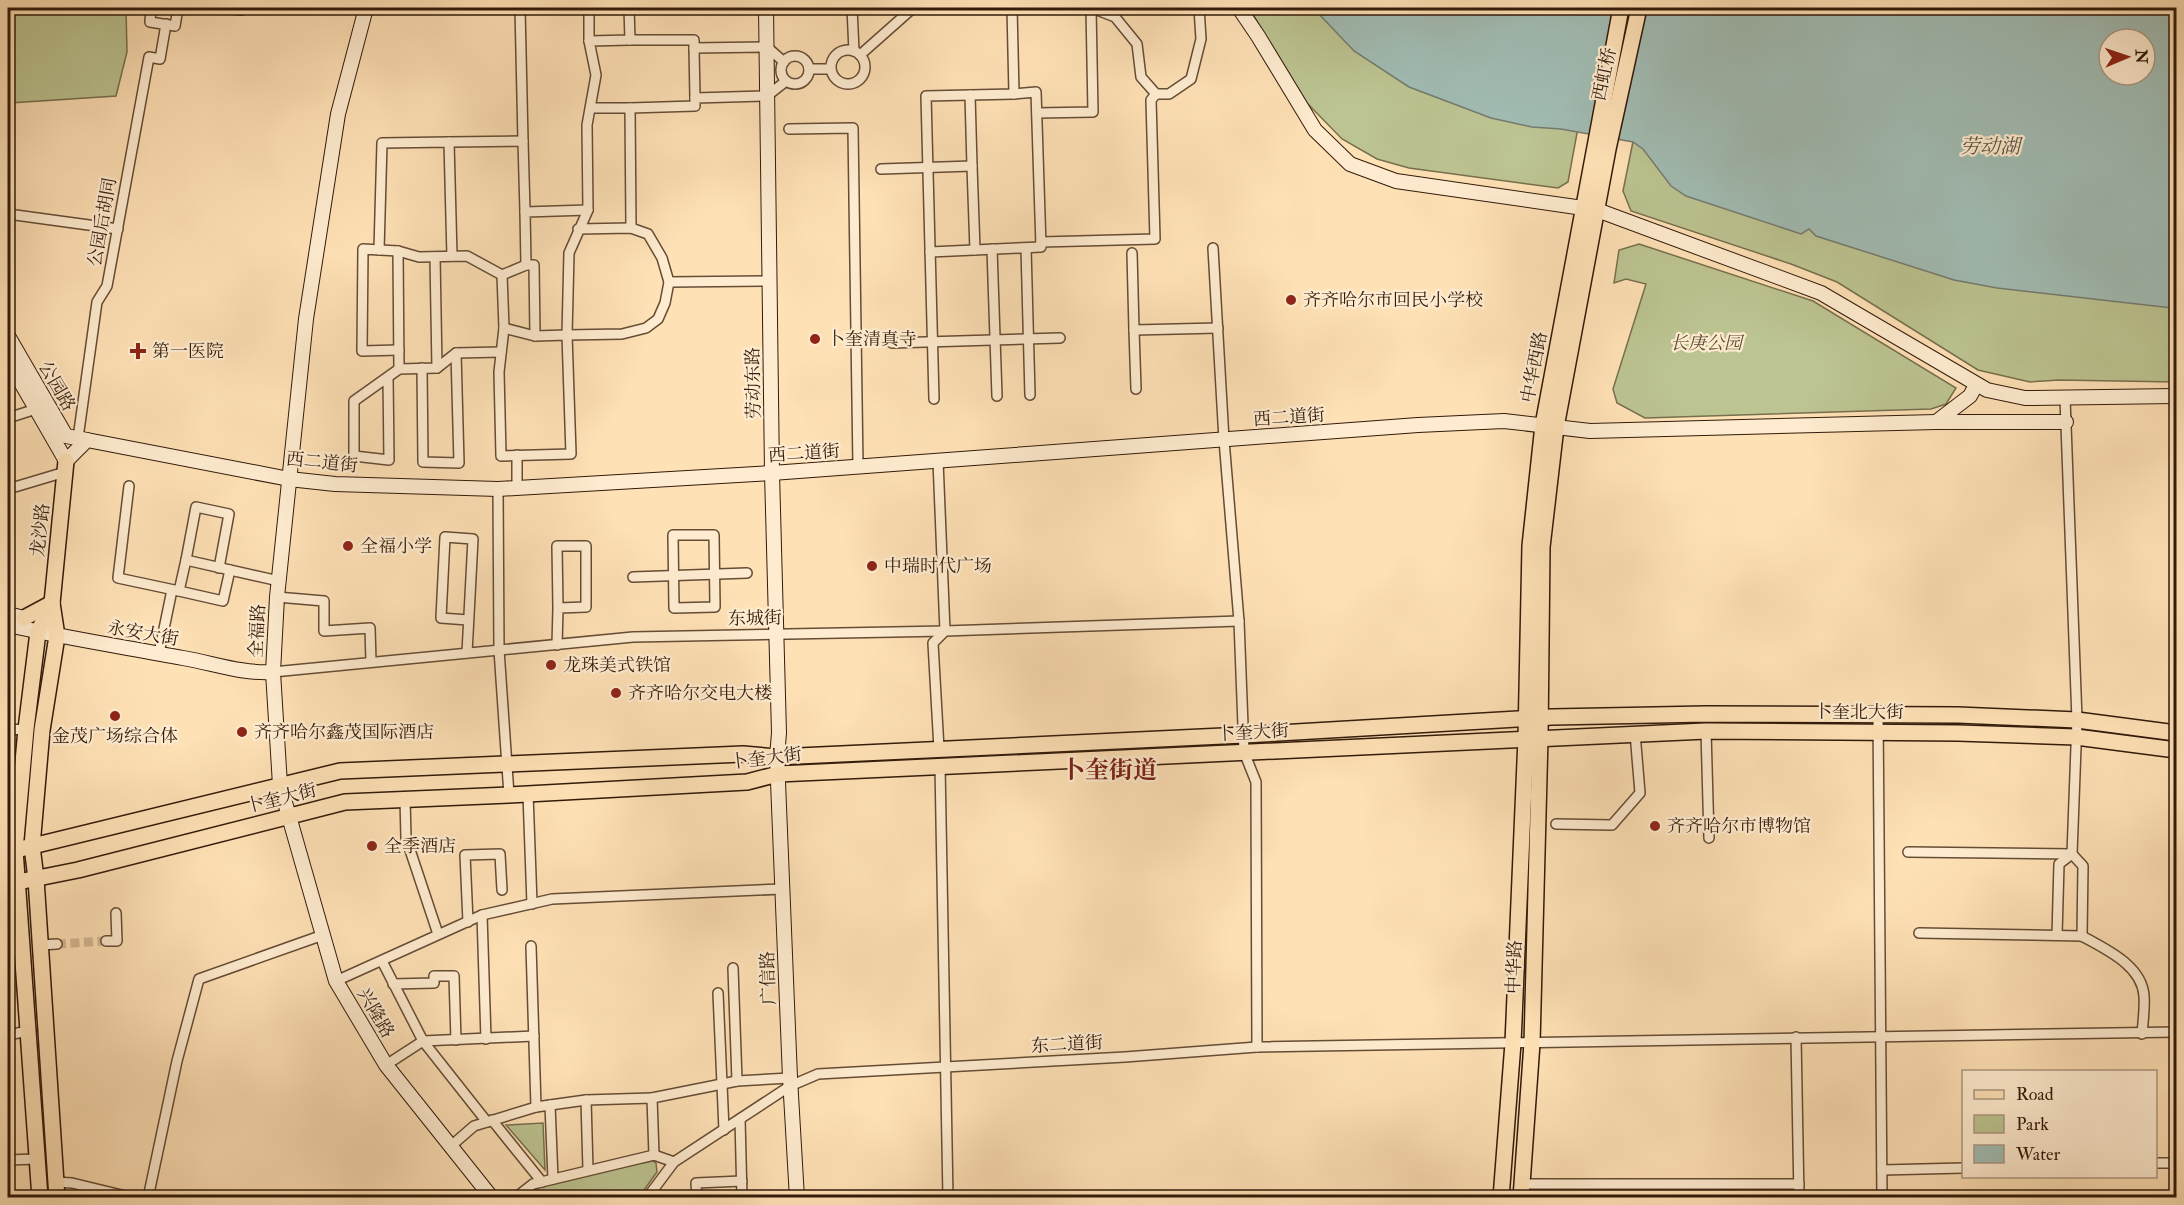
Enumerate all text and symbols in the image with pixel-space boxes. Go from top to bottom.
north arrow [2097,27,2157,87]
street label: 西虹桥 [1588,45,1621,103]
text: N [2131,48,2151,65]
water label: 劳动湖 [1960,134,2023,159]
street label: 公园后胡同 [83,176,122,268]
place label: 齐齐哈尔市回民小学校 [1303,289,1483,312]
marker: 齐齐哈尔市回民小学校 [1284,293,1298,307]
place label: 卜奎清真寺 [827,328,917,351]
street label: 中华西路 [1516,330,1553,405]
marker: 卜奎清真寺 [808,332,822,346]
park label: 长庚公园 [1670,332,1745,355]
place label: 第一医院 [152,340,224,363]
marker: 第一医院 [129,342,147,360]
street label: 劳动东路 [741,347,766,419]
street label: 公园路 [33,357,80,415]
street label: 西二道街 [1252,404,1326,431]
street label: 西二道街 [767,440,841,467]
street label: 西二道街 [285,447,359,478]
street label: 龙沙路 [26,502,55,558]
place label: 全福小学 [360,535,432,558]
marker: 全福小学 [341,539,355,553]
place label: 中瑞时代广场 [884,555,992,578]
marker: 中瑞时代广场 [865,559,879,573]
street label: 全福路 [245,603,270,659]
street label: 东城街 [728,607,782,630]
street label: 永安大街 [105,616,180,651]
place label: 龙珠美式铁馆 [563,654,671,677]
marker: 龙珠美式铁馆 [544,658,558,672]
place label: 齐齐哈尔交电大楼 [628,682,772,705]
marker: 齐齐哈尔交电大楼 [609,686,623,700]
street label: 卜奎北大街 [1814,701,1904,724]
marker: 金茂广场综合体 [108,709,122,723]
street label: 卜奎大街 [1216,719,1290,746]
place label: 齐齐哈尔鑫茂国际酒店 [254,721,434,744]
place label: 金茂广场综合体 [52,725,178,748]
marker: 齐齐哈尔鑫茂国际酒店 [235,725,249,739]
street label: 卜奎大街 [729,743,803,774]
district label: 卜奎街道 [1061,755,1157,786]
street label: 卜奎大街 [243,779,319,818]
place label: 齐齐哈尔市博物馆 [1667,815,1811,838]
marker: 齐齐哈尔市博物馆 [1648,819,1662,833]
place label: 全季酒店 [384,835,456,858]
marker: 全季酒店 [365,839,379,853]
street label: 中华路 [1502,940,1527,994]
street label: 广信路 [756,951,781,1005]
street label: 兴隆路 [352,984,399,1042]
street label: 东二道街 [1030,1031,1104,1058]
legend [1962,1070,2157,1178]
text: Road [2016,1083,2054,1106]
text: Park [2016,1113,2049,1136]
text: Water [2015,1143,2060,1166]

